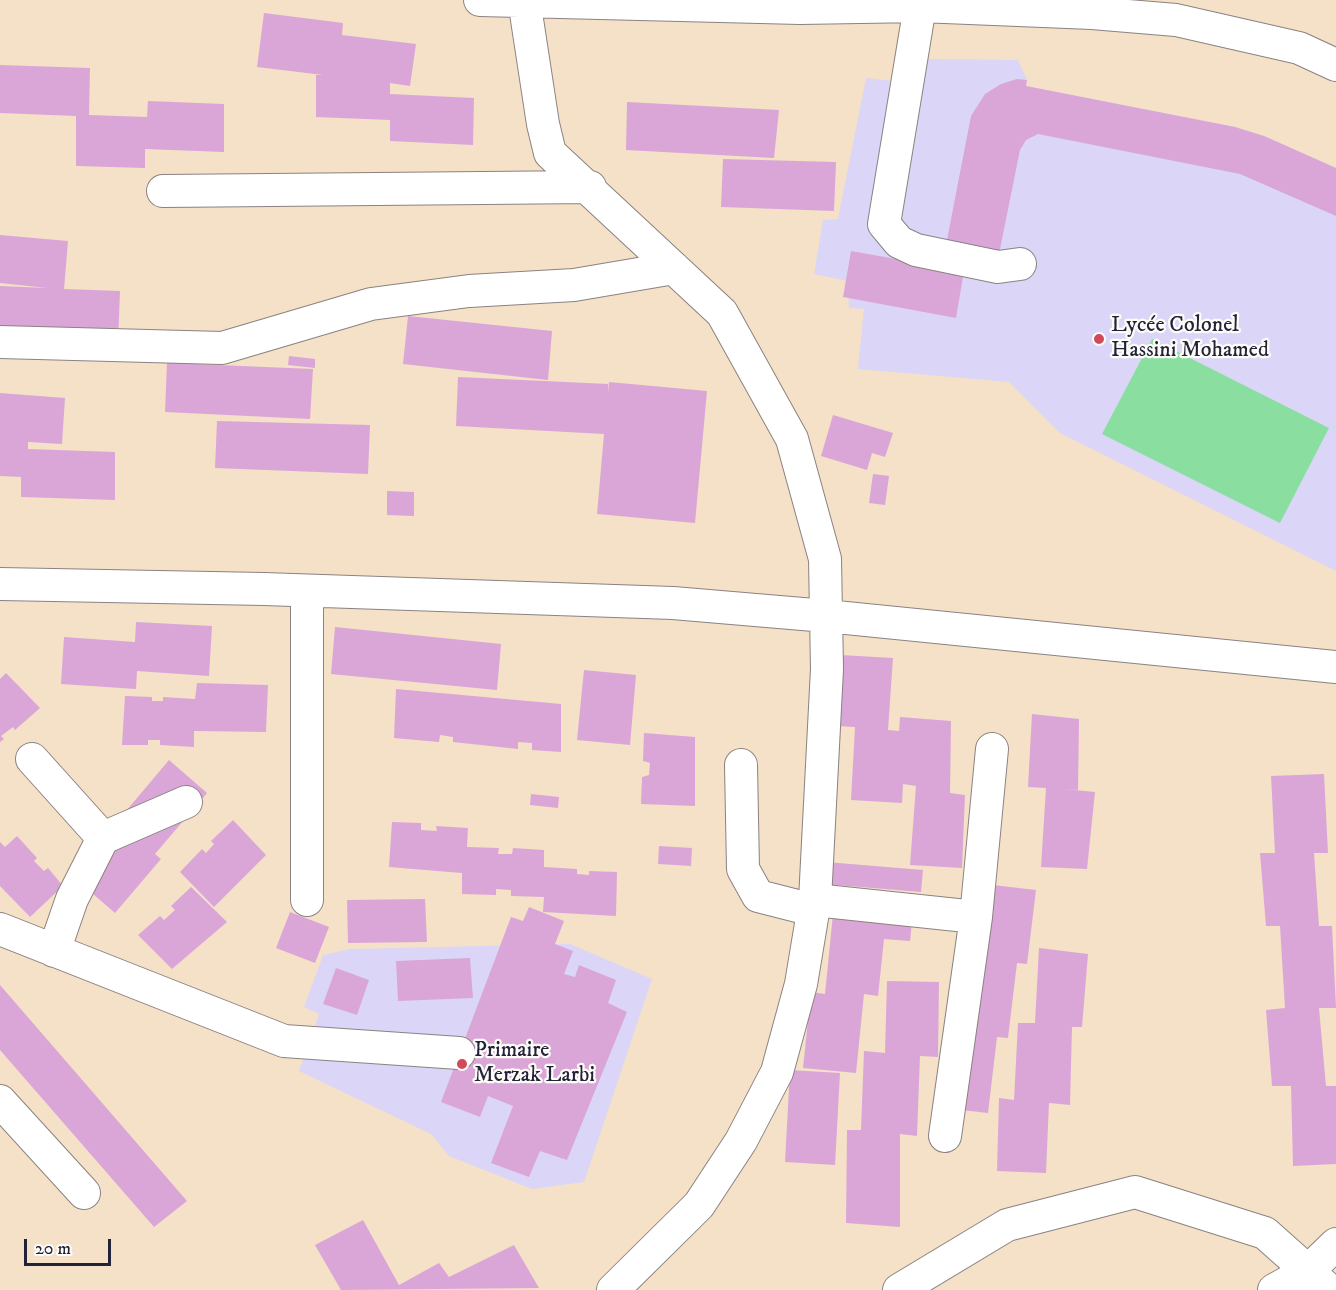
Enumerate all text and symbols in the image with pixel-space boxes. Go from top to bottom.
place label: Lycée Colonel Hassini Mohamed [1111,313,1269,364]
marker: Lycée Colonel Hassini Mohamed [1092,332,1106,346]
place label: Primaire Merzak Larbi [474,1038,595,1090]
marker: Primaire Merzak Larbi [455,1057,469,1071]
scale bar [27,1227,114,1265]
text: 20 m [35,1238,71,1260]

